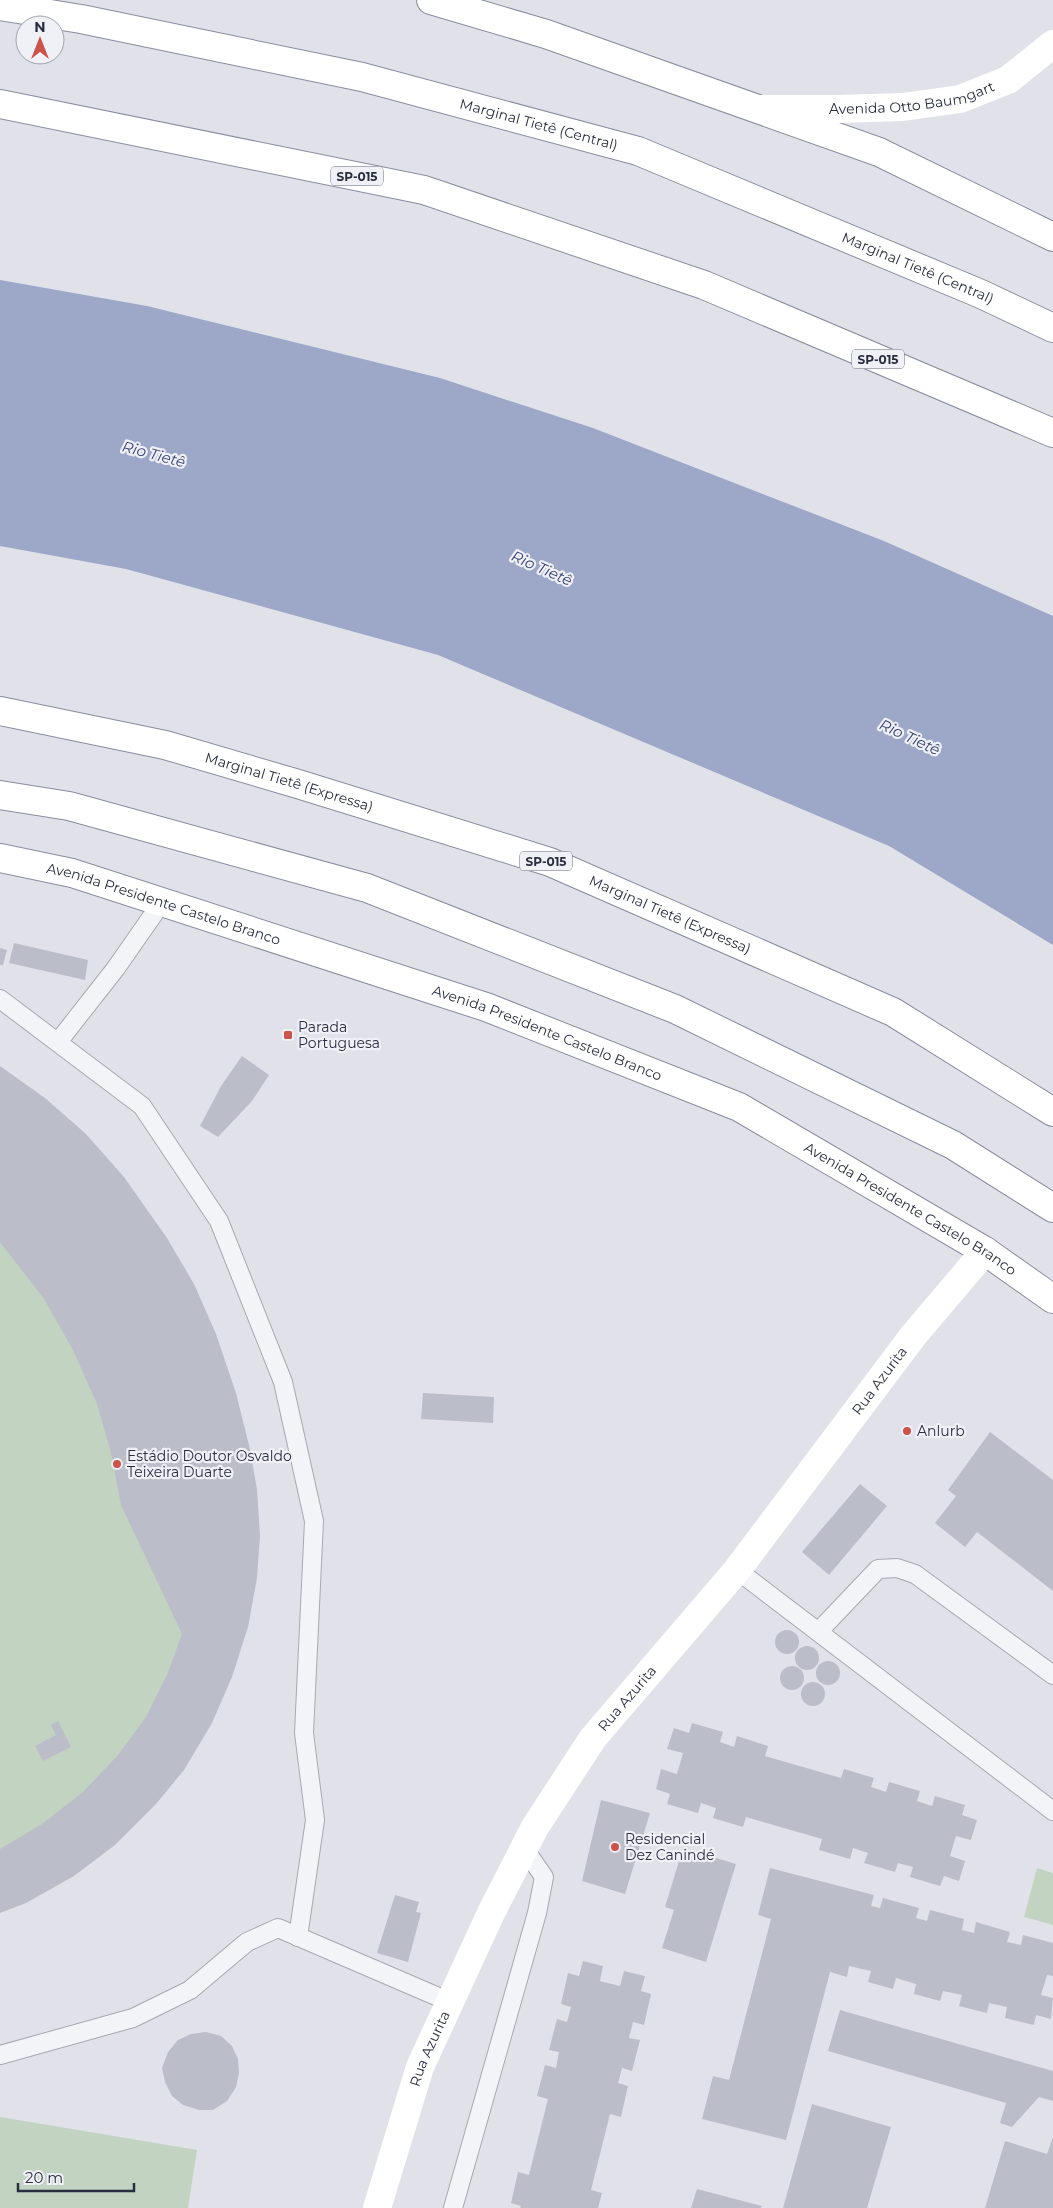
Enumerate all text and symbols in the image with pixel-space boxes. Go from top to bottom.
north arrow [15,15,65,65]
text: N [34,18,46,36]
street label: Avenida Otto Baumgart [829,77,997,118]
street label: Marginal Tietê (Central) [458,95,620,154]
road number: SP-015 [331,167,383,186]
street label: Marginal Tietê (Central) [839,228,997,308]
road number: SP-015 [852,349,904,368]
water label: Rio Tietê [120,436,188,472]
water label: Rio Tietê [509,546,575,590]
water label: Rio Tietê [877,715,943,759]
street label: Marginal Tietê (Expressa) [203,748,375,816]
road number: SP-015 [520,851,572,870]
street label: Avenida Presidente Castelo Branco [45,859,283,949]
street label: Marginal Tietê (Expressa) [586,871,754,958]
street label: Avenida Presidente Castelo Branco [430,981,665,1085]
place label: Parada Portuguesa [298,1018,380,1052]
marker: Parada Portuguesa [282,1029,294,1041]
street label: Avenida Presidente Castelo Branco [801,1138,1020,1279]
street label: Rua Azurita [848,1343,911,1418]
place label: Anlurb [917,1422,965,1440]
marker: Anlurb [901,1425,913,1437]
place label: Estádio Doutor Osvaldo Teixeira Duarte [127,1447,292,1481]
marker: Estádio Doutor Osvaldo Teixeira Duarte [111,1458,123,1470]
street label: Rua Azurita [594,1662,660,1735]
place label: Residencial Dez Canindé [625,1830,715,1864]
marker: Residencial Dez Canindé [609,1841,621,1853]
street label: Rua Azurita [406,2008,454,2089]
scale bar [18,2160,134,2192]
text: 20 m [25,2168,63,2187]

